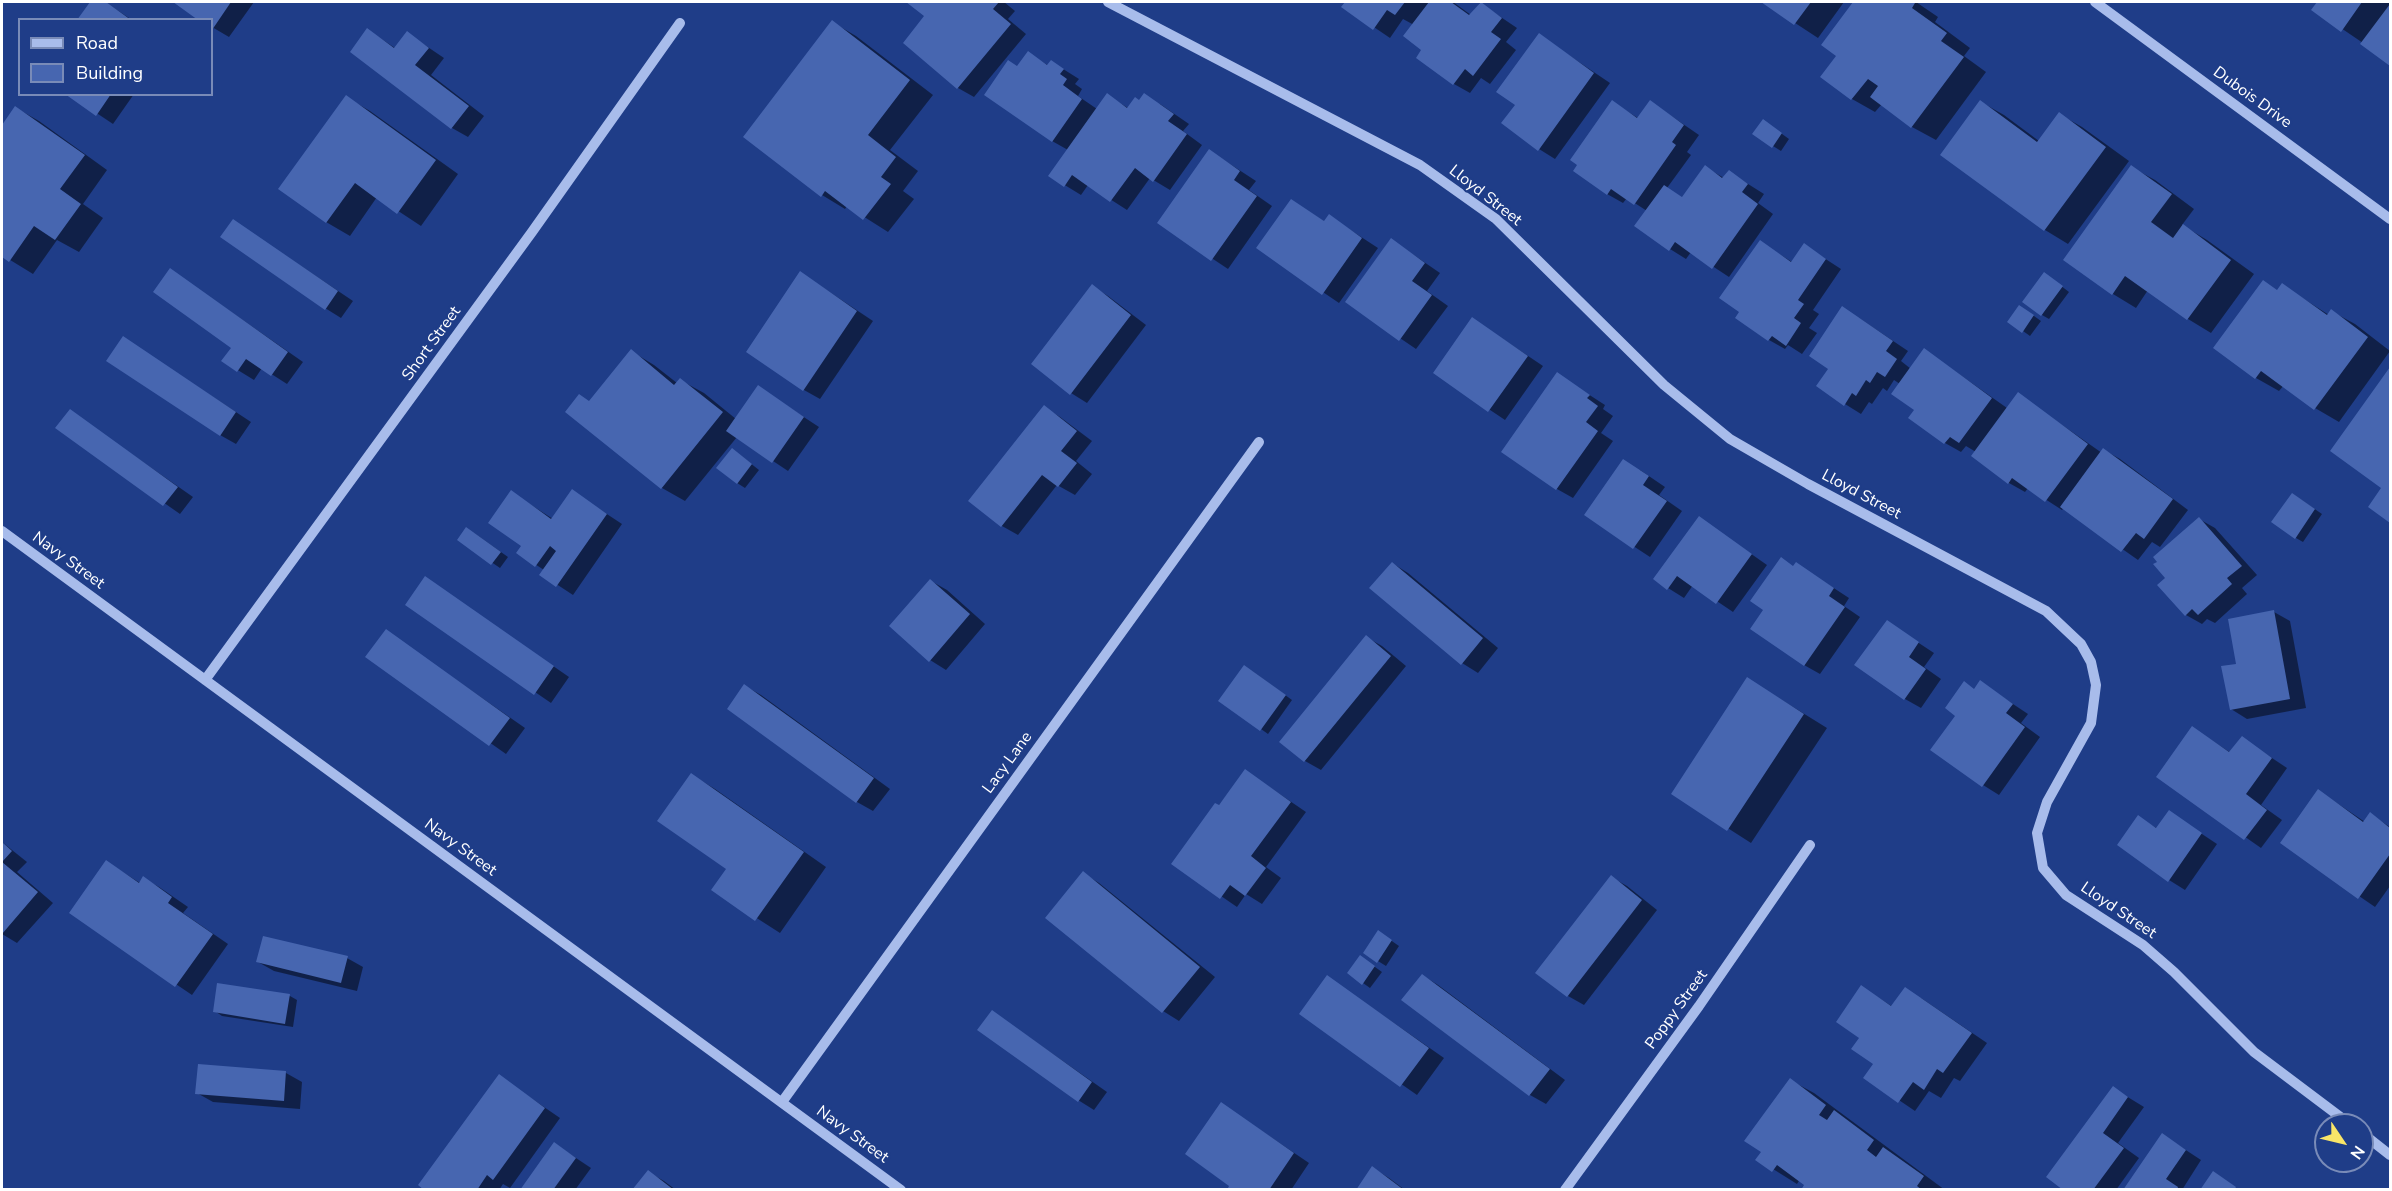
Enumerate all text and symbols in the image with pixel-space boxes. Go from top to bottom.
legend [18,18,213,96]
text: Road [76,31,118,55]
text: Building [76,61,143,85]
street label: Dubois Drive [2209,63,2295,133]
street label: Lloyd Street [1445,162,1525,230]
street label: Short Street [399,303,465,385]
street label: Lloyd Street [1818,466,1904,524]
street label: Navy Street [28,528,108,594]
street label: Lacy Lane [979,728,1037,798]
street label: Navy Street [420,815,500,881]
street label: Lloyd Street [2076,879,2160,943]
street label: Poppy Street [1642,967,1712,1053]
street label: Navy Street [812,1102,892,1168]
north arrow [2314,1113,2374,1173]
text: N [2345,1141,2370,1163]

